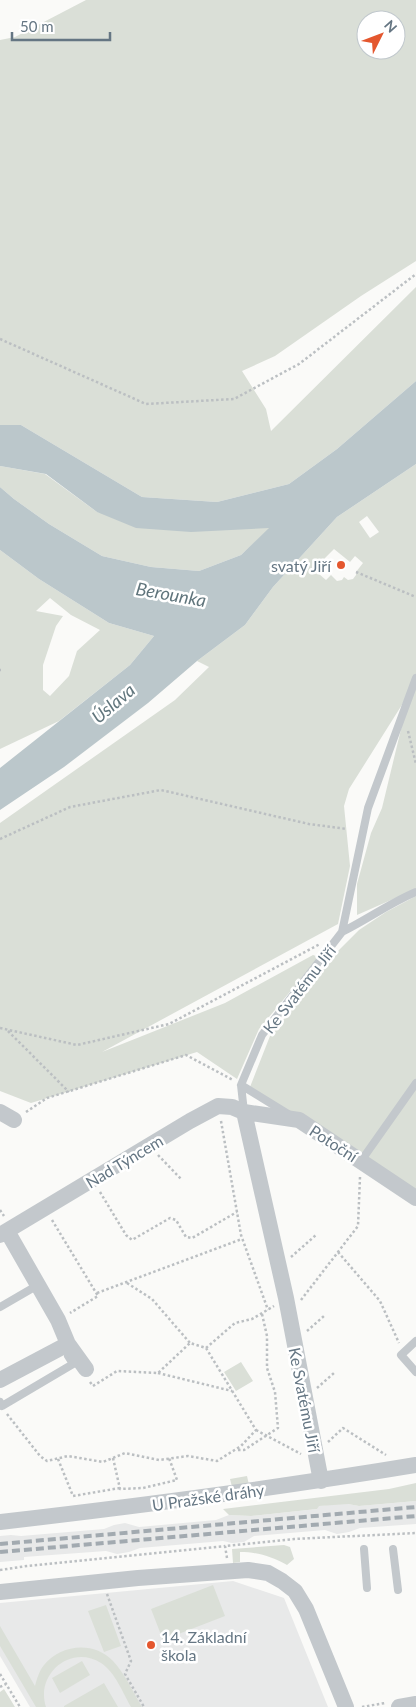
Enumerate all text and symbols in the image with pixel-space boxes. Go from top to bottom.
scale bar [12,10,110,42]
north arrow [356,10,406,60]
text: N [381,16,401,36]
text: 50 m [20,17,54,35]
place label: svatý Jiří [271,556,332,575]
marker: svatý Jiří [335,559,347,571]
water label: Berounka [134,577,208,611]
water label: Úslava [87,679,139,727]
street label: Ke Svatému Jiří [259,940,340,1037]
street label: Potoční [306,1121,362,1166]
street label: Nad Týncem [82,1130,166,1192]
street label: Ke Svatému Jiří [285,1346,325,1455]
street label: U Pražské dráhy [151,1480,266,1514]
place label: 14. Základní škola [161,1627,248,1664]
marker: 14. Základní škola [145,1639,157,1651]

